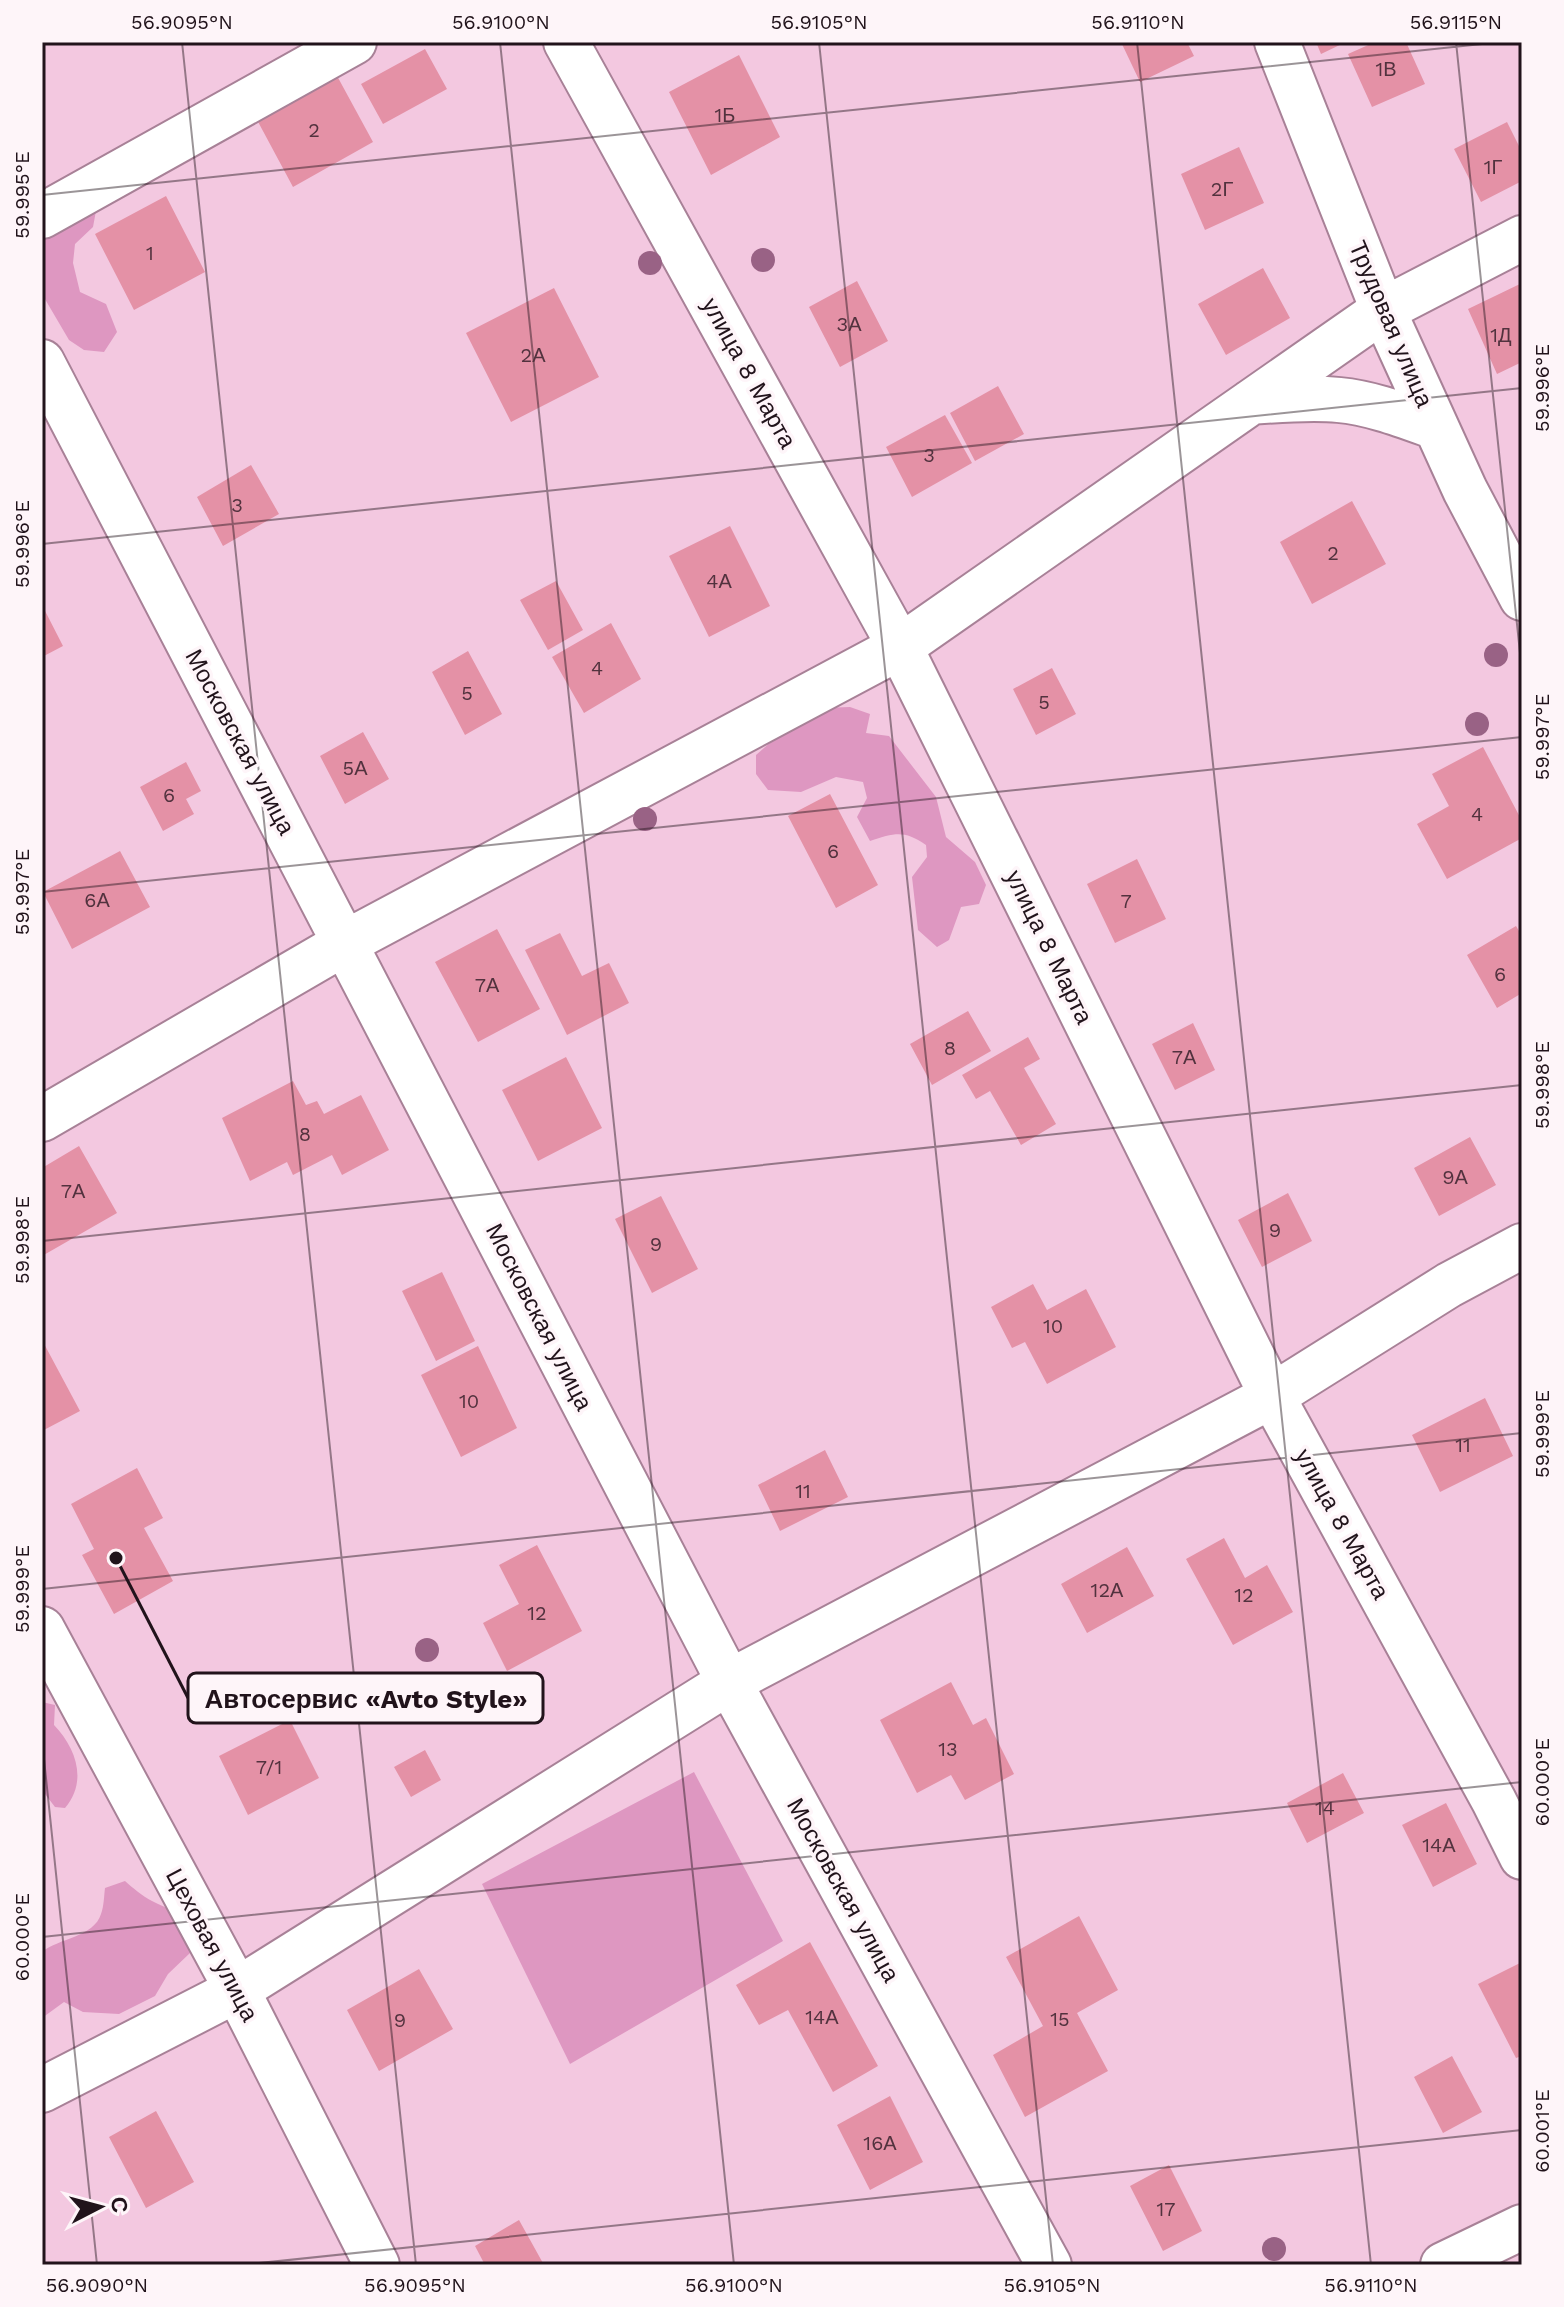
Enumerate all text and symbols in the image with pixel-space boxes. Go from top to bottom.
text: 56.9095°N [131,10,233,34]
text: 56.9100°N [452,10,550,34]
text: 56.9105°N [770,10,868,34]
text: 56.9110°N [1091,10,1185,34]
text: 56.9115°N [1410,10,1502,34]
house number: 1В [1375,57,1397,81]
house number: 1Б [715,103,735,127]
house number: 2 [308,118,320,142]
text: 59.995°E [10,151,34,239]
house number: 1Г [1484,155,1502,179]
house number: 2Г [1211,177,1233,201]
street label: Трудовая улица [1343,237,1439,412]
house number: 1 [146,241,154,265]
street label: улица 8 Марта [696,293,802,454]
house number: 3А [837,312,862,336]
house number: 1Д [1490,323,1512,347]
house number: 2А [521,343,546,367]
text: 59.996°E [1530,344,1554,432]
house number: 3 [923,443,935,467]
house number: 3 [231,493,243,517]
text: 59.996°E [10,500,34,588]
house number: 2 [1327,541,1339,565]
house number: 4А [706,569,732,593]
street label: Московская улица [179,645,301,840]
house number: 4 [591,656,603,680]
house number: 5 [461,681,473,705]
house number: 5 [1038,690,1050,714]
text: 59.997°E [1530,694,1554,780]
house number: 5А [343,756,368,780]
house number: 6 [163,783,175,807]
house number: 4 [1471,802,1483,826]
house number: 6 [827,839,839,863]
text: 59.997°E [10,849,34,935]
street label: улица 8 Марта [1000,866,1099,1029]
house number: 6А [84,888,110,912]
house number: 7 [1120,889,1132,913]
house number: 6 [1494,962,1506,986]
house number: 7А [475,973,500,997]
house number: 8 [944,1036,956,1060]
text: 59.998°E [1530,1041,1554,1129]
house number: 7А [1172,1045,1197,1069]
house number: 8 [299,1122,311,1146]
house number: 9А [1442,1165,1468,1189]
house number: 7А [61,1179,86,1203]
text: 59.998°E [10,1196,34,1284]
house number: 9 [1269,1218,1281,1242]
street label: Московская улица [480,1219,598,1416]
house number: 9 [650,1232,662,1256]
house number: 10 [1043,1314,1063,1338]
house number: 10 [459,1389,479,1413]
text: 59.999°E [1530,1390,1554,1478]
house number: 11 [1455,1433,1471,1457]
street label: улица 8 Марта [1289,1444,1395,1605]
house number: 11 [795,1479,811,1503]
text: 59.999°E [10,1545,34,1633]
house number: 12А [1091,1578,1124,1602]
house number: 12 [1234,1583,1254,1607]
house number: 12 [527,1601,547,1625]
callout: Автосервис «Avto Style» [188,1673,543,1723]
text: Автосервис «Avto Style» [204,1684,528,1714]
house number: 13 [938,1737,958,1761]
text: 60.000°E [1530,1738,1554,1826]
house number: 7/1 [256,1755,282,1779]
street label: Московская улица [781,1793,905,1987]
house number: 14 [1315,1796,1335,1820]
house number: 14А [1422,1833,1456,1857]
street label: Цеховая улица [160,1864,264,2027]
text: 60.000°E [10,1893,34,1981]
house number: 14А [805,2005,839,2029]
house number: 15 [1050,2007,1070,2031]
house number: 9 [394,2008,406,2032]
text: 60.001°E [1530,2089,1554,2173]
house number: 16А [863,2131,897,2155]
north arrow [60,2167,140,2247]
text: С [106,2196,133,2214]
house number: 17 [1156,2197,1176,2221]
text: 56.9090°N [46,2273,148,2297]
text: 56.9095°N [364,2273,466,2297]
text: 56.9100°N [685,2273,783,2297]
text: 56.9105°N [1003,2273,1101,2297]
text: 56.9110°N [1324,2273,1418,2297]

